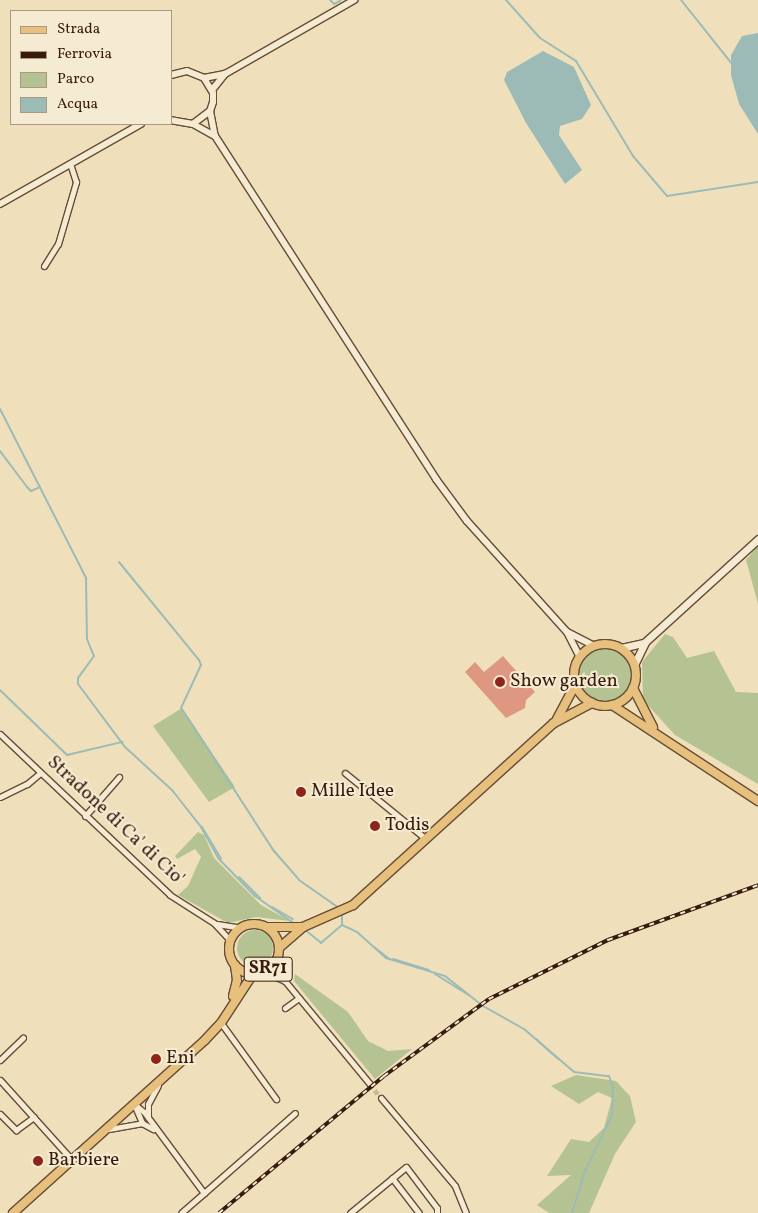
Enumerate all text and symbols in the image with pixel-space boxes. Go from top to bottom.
legend [10,10,172,125]
text: Strada [57,19,100,40]
text: Ferrovia [57,44,112,65]
text: Parco [57,69,94,90]
text: Acqua [57,94,98,115]
place label: Show garden [510,671,618,693]
marker: Show garden [494,676,506,688]
street label: Stradone di Ca' di Cio' [42,752,188,890]
place label: Mille Idee [311,781,394,803]
marker: Mille Idee [295,786,307,798]
place label: Todis [385,815,429,837]
marker: Todis [369,820,381,832]
road number: SR71 [243,954,293,984]
place label: Eni [166,1048,194,1070]
marker: Eni [150,1053,162,1065]
place label: Barbiere [48,1150,119,1172]
marker: Barbiere [32,1155,44,1167]

